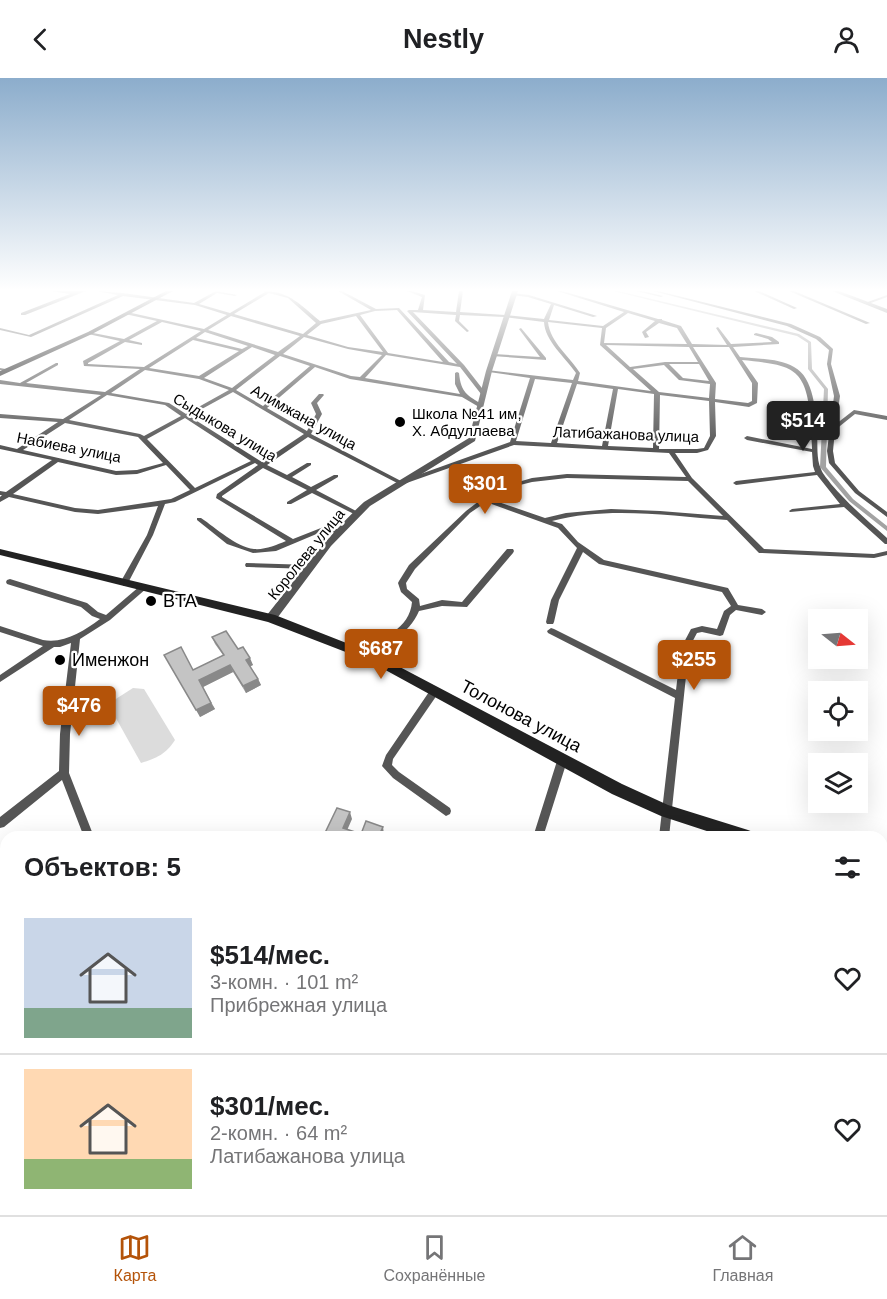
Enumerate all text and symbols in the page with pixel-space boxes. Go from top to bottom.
icon: back [24,23,57,56]
icon: person [830,23,863,56]
text: Nestly [403,24,484,54]
street label: Алимжана улица [248,381,360,453]
street label: Сыдыкова улица [170,389,280,465]
pin: $514 [767,401,839,452]
place label: Школа №41 им, Х. Абдуллаева [412,405,522,439]
text: $514 [781,409,825,431]
marker: Школа №41 им, Х. Абдуллаева [393,415,407,429]
street label: Латибажанова улица [553,423,700,445]
street label: Набиева улица [15,429,123,466]
pin: $301 [449,464,521,515]
text: $301 [463,472,507,494]
street label: Королева улица [264,505,348,603]
place label: BTA [163,591,197,611]
marker: BTA [144,594,158,608]
north arrow [808,609,868,669]
map controls [808,609,868,813]
pin: $687 [345,629,417,680]
text: $687 [359,637,403,659]
pin: $255 [658,640,730,691]
text: $255 [672,648,716,670]
place label: Именжон [72,650,149,670]
marker: Именжон [53,653,67,667]
street label: Толонова улица [457,676,586,757]
button: locate [808,681,868,741]
pin: $476 [43,686,115,737]
text: $476 [57,694,101,716]
button: layers [808,753,868,813]
icon: filters [831,851,864,884]
text: Объектов: 5 [24,852,181,882]
text: $514/мес. [210,940,330,970]
icon: home [72,942,144,1014]
icon: heart [831,962,864,995]
text: 3-комн. · 101 m² [210,971,358,993]
text: Прибрежная улица [210,994,387,1016]
text: $301/мес. [210,1091,330,1121]
icon: home [72,1093,144,1165]
icon: heart [831,1113,864,1146]
text: 2-комн. · 64 m² [210,1122,347,1144]
text: Латибажанова улица [210,1145,405,1167]
tab: Карта [114,1231,156,1285]
tab: Сохранённые [384,1231,485,1285]
tab: Главная [713,1231,773,1285]

